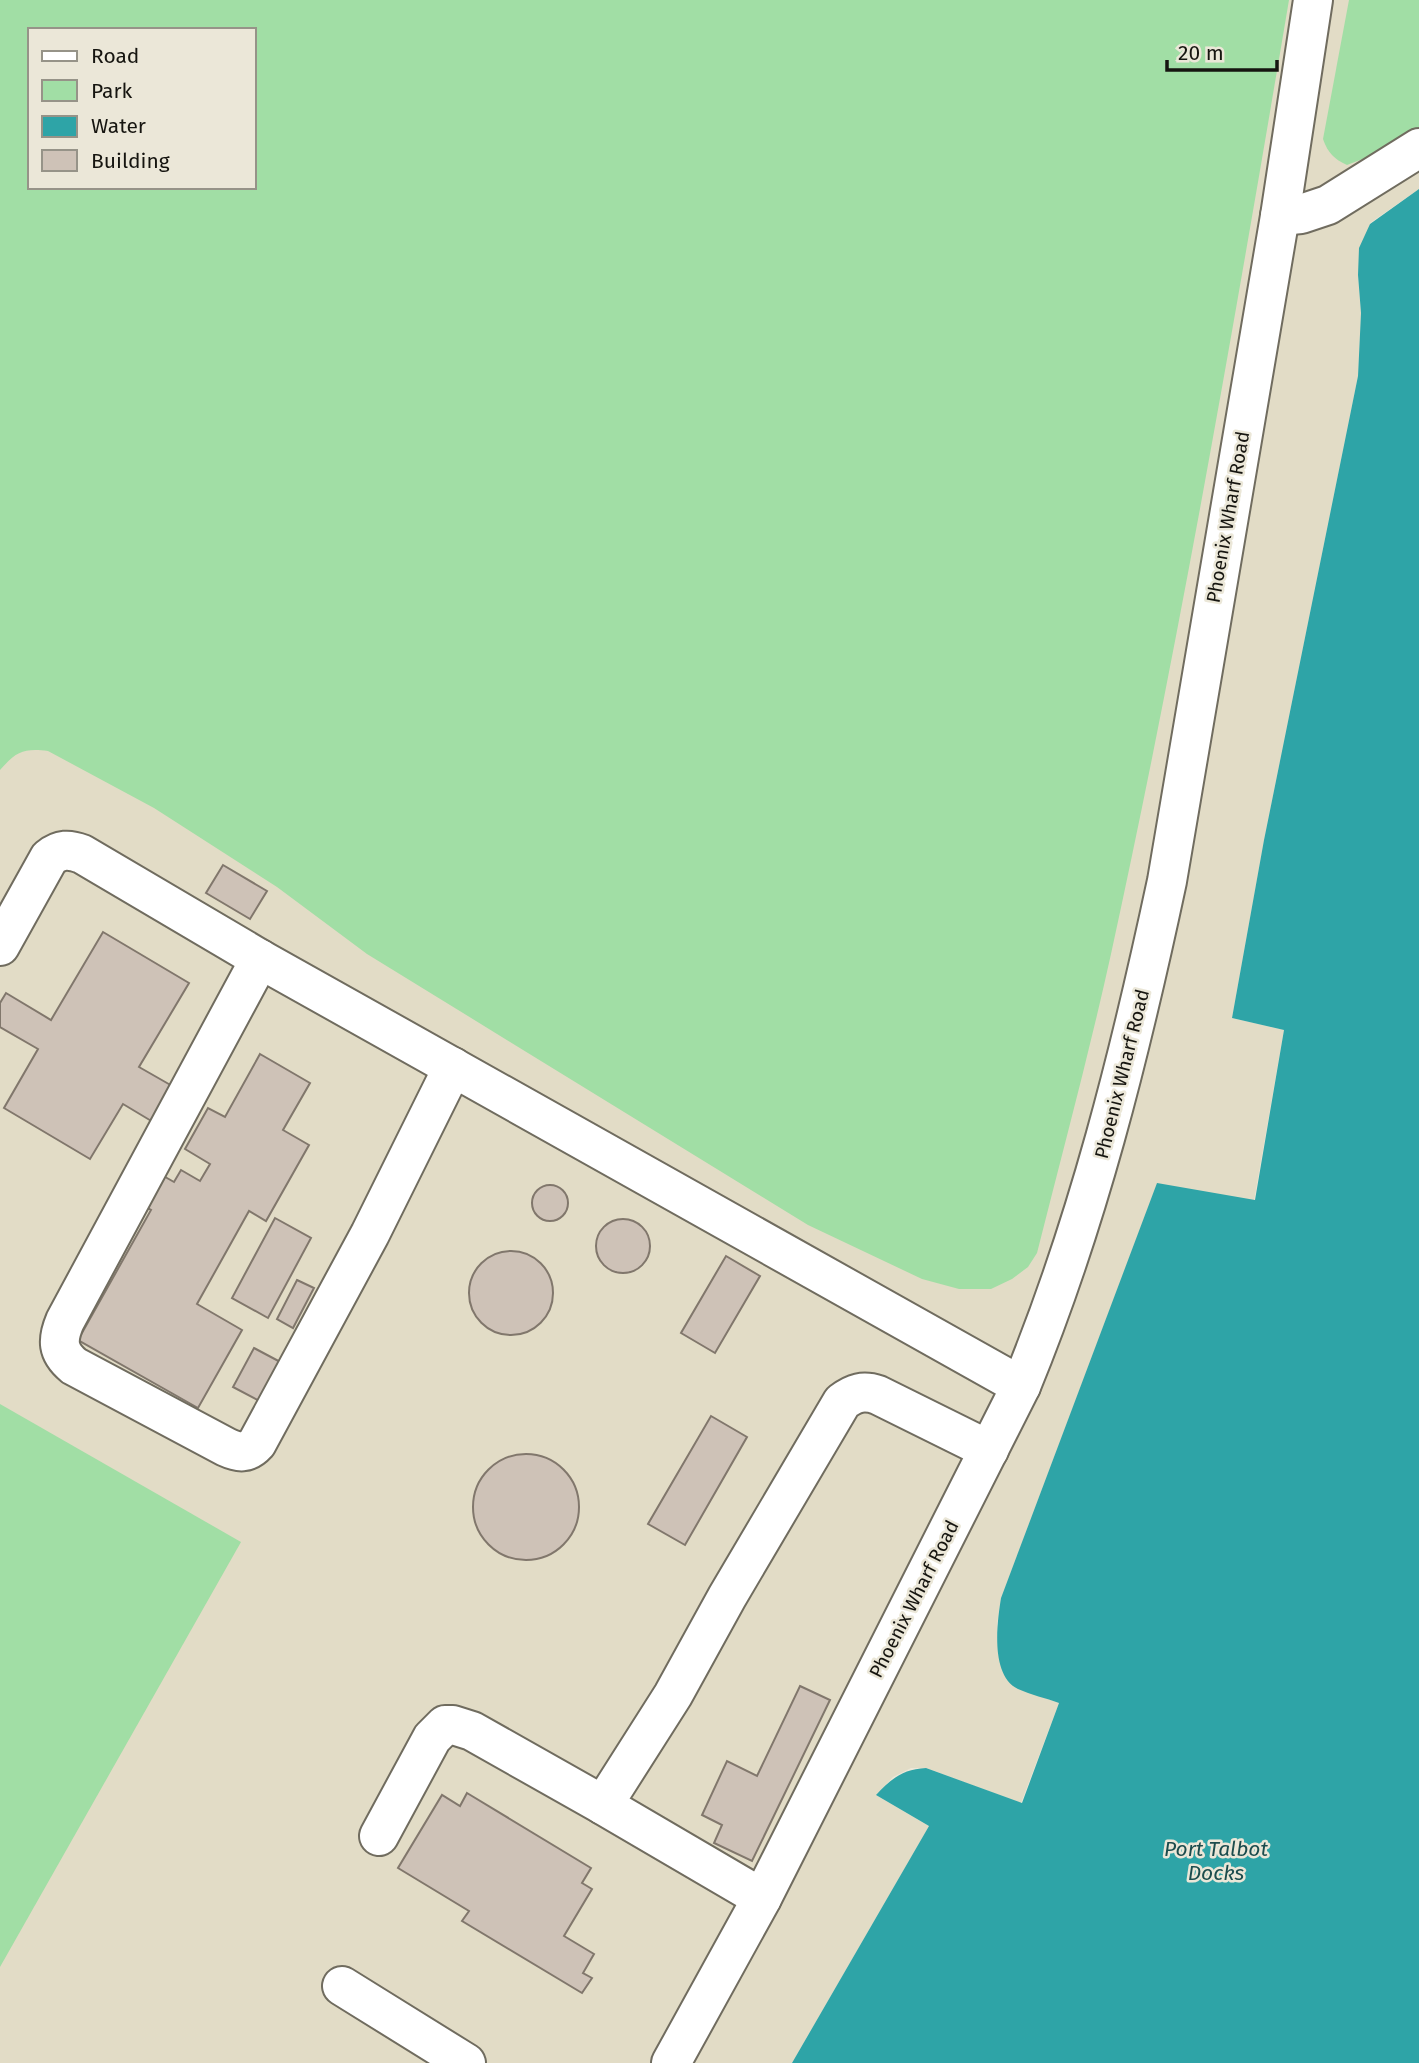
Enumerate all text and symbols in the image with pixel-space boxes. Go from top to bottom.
legend [28,28,256,189]
scale bar [1167,28,1277,72]
text: 20 m [1178,40,1224,66]
text: Road [91,43,139,69]
text: Park [91,78,133,104]
text: Water [91,113,146,139]
text: Building [91,148,170,174]
street label: Phoenix Wharf Road [1202,429,1254,605]
street label: Phoenix Wharf Road [1090,987,1154,1161]
street label: Phoenix Wharf Road [864,1516,964,1682]
water label: Port Talbot Docks [1164,1836,1268,1886]

